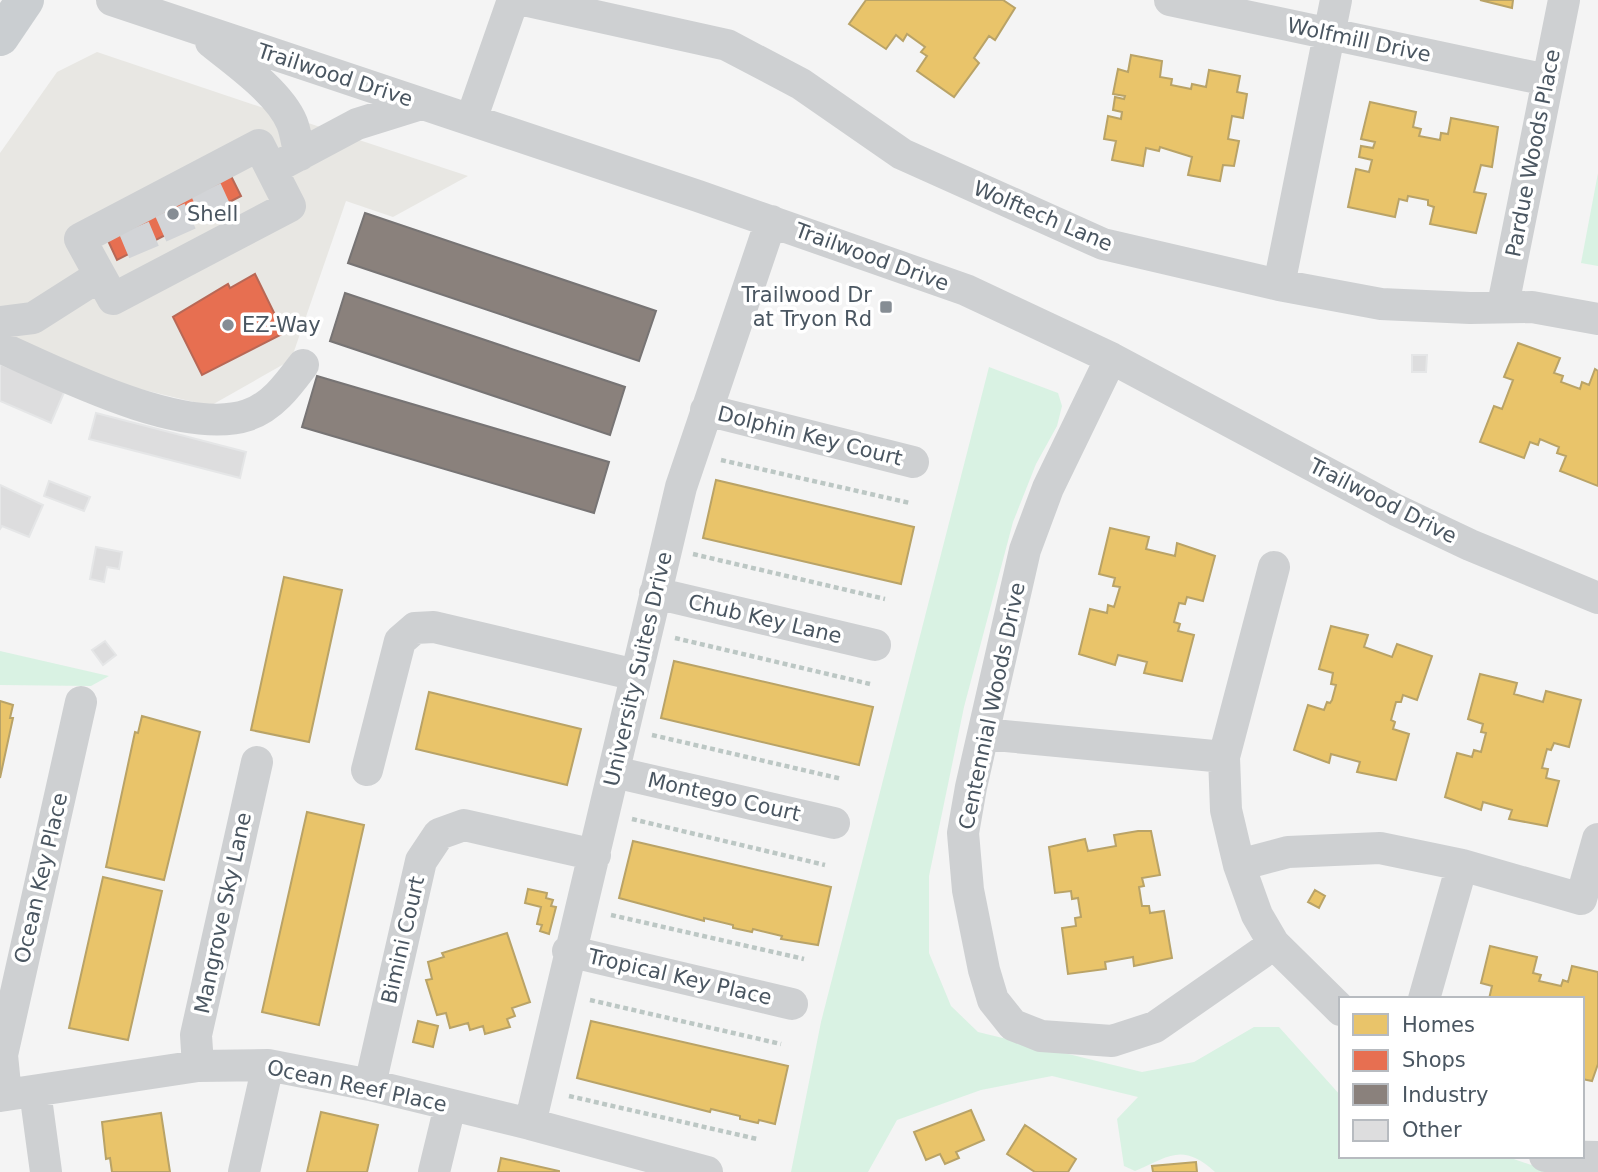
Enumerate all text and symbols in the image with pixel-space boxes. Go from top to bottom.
street label: Wolfmill Drive [1285,13,1433,67]
street label: Trailwood Drive [253,38,416,111]
street label: Pardue Woods Place [1501,47,1565,259]
street label: Wolftech Lane [970,176,1116,256]
place label: Shell [187,202,238,226]
marker: Shell [165,206,181,222]
street label: Trailwood Drive [791,218,952,296]
place label: Trailwood Dr at Tryon Rd [740,283,872,331]
marker: Trailwood Dr at Tryon Rd [878,299,894,315]
place label: EZ-Way [242,313,321,337]
marker: EZ-Way [220,317,236,333]
street label: Dolphin Key Court [715,401,905,471]
street label: Trailwood Drive [1305,453,1461,548]
street label: University Suites Drive [599,549,677,789]
street label: Centennial Woods Drive [954,580,1030,832]
street label: Chub Key Lane [686,590,844,648]
street label: Montego Court [645,768,803,826]
street label: Ocean Key Place [10,790,72,966]
street label: Mangrove Sky Lane [190,810,256,1016]
street label: Bimini Court [377,874,429,1006]
street label: Tropical Key Place [585,944,774,1010]
legend [1339,997,1584,1158]
text: Homes [1402,1013,1475,1037]
text: Shops [1402,1048,1466,1072]
street label: Ocean Reef Place [265,1055,449,1117]
text: Industry [1402,1083,1488,1107]
text: Other [1402,1118,1462,1142]

